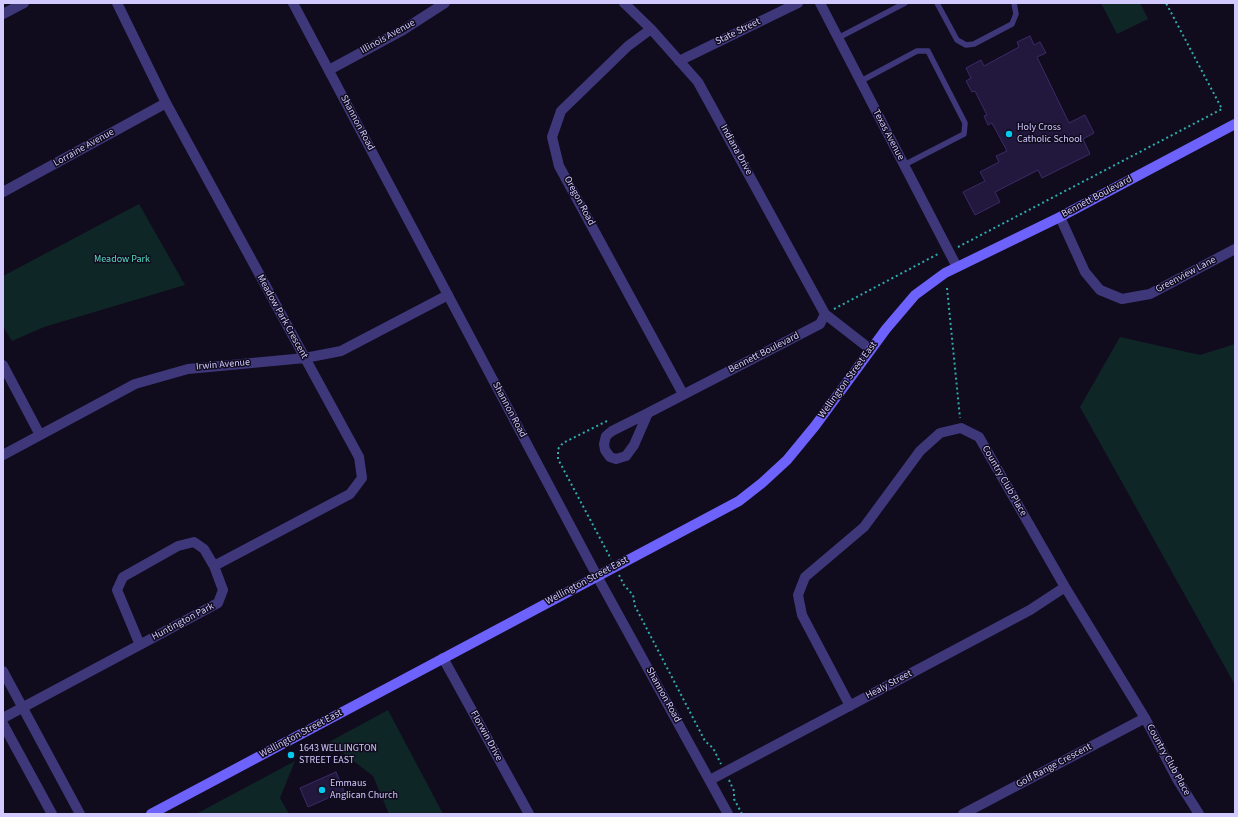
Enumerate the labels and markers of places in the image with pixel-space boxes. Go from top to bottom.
place label: Holy Cross Catholic School [1017,122,1082,146]
marker: Holy Cross Catholic School [1004,129,1014,139]
place label: 1643 WELLINGTON STREET EAST [299,743,377,766]
marker: 1643 WELLINGTON STREET EAST [286,750,296,760]
place label: Emmaus Anglican Church [330,778,398,802]
marker: Emmaus Anglican Church [317,785,327,795]

